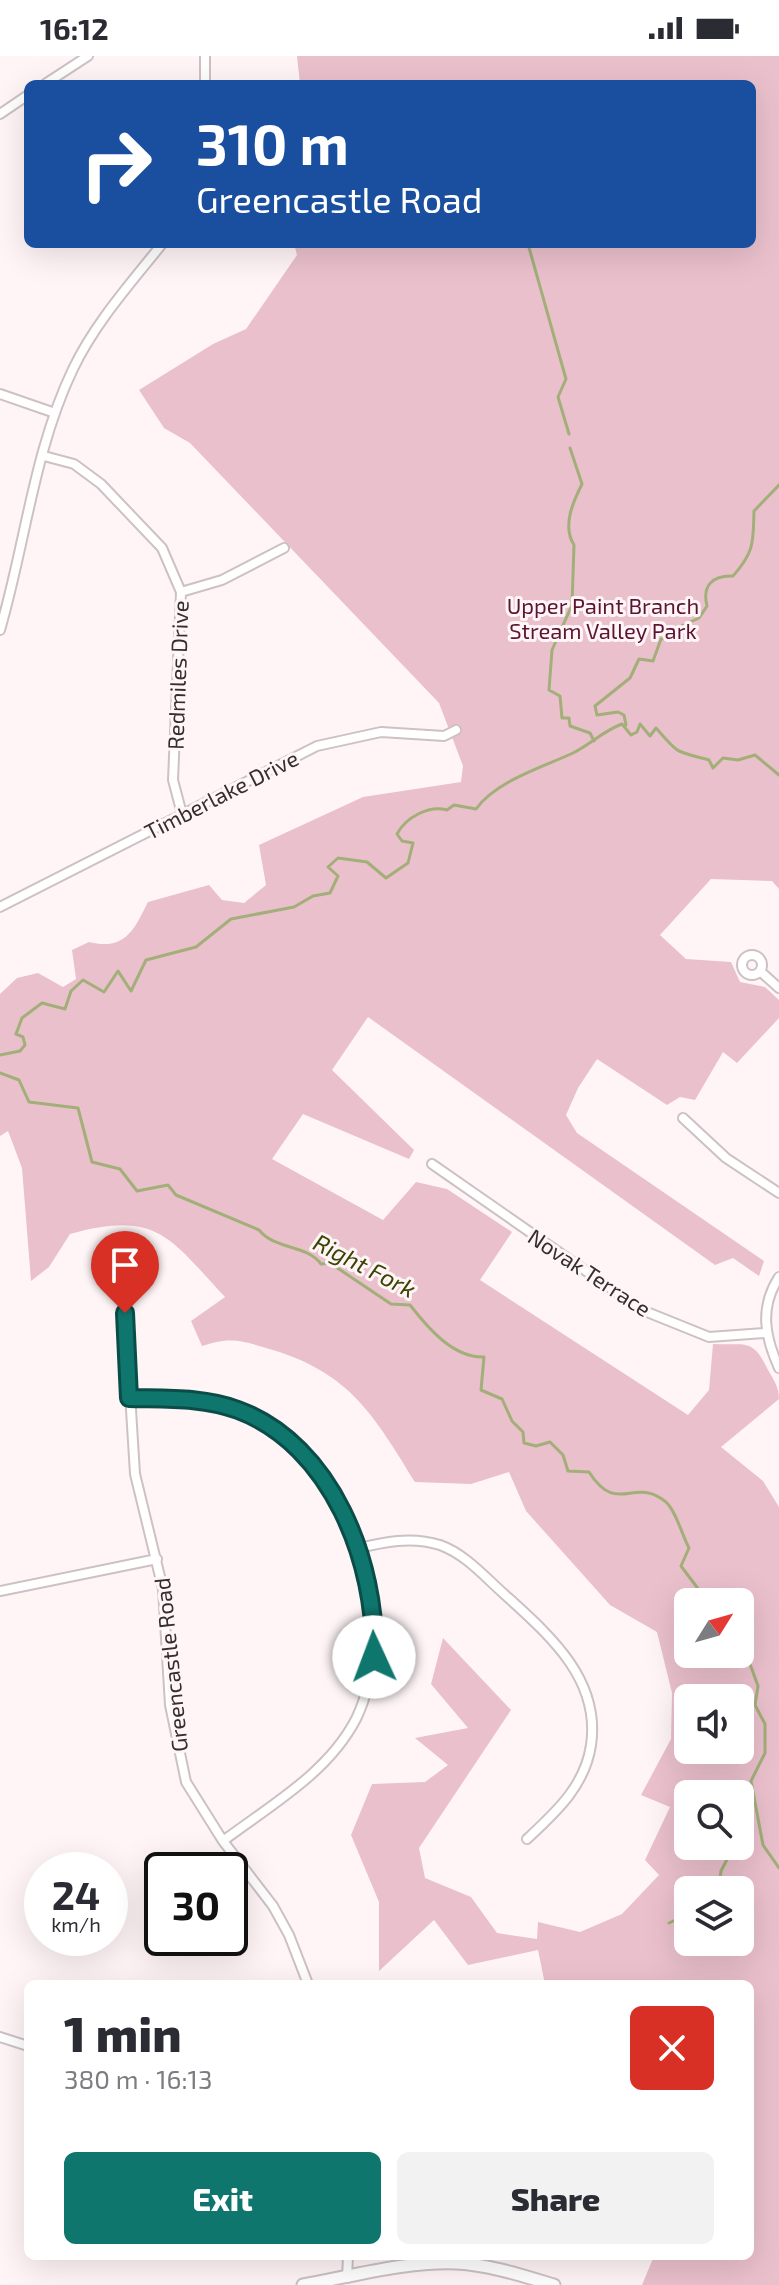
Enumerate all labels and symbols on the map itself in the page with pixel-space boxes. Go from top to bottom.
park label: Upper Paint Branch Stream Valley Park [507,592,699,643]
street label: Redmiles Drive [161,600,193,750]
street label: Timberlake Drive [140,744,302,844]
street label: Novak Terrace [524,1223,656,1321]
water label: Right Fork [309,1227,421,1303]
pin [91,1231,159,1313]
street label: Greencastle Road [148,1577,192,1753]
north arrow [674,1588,754,1668]
position arrow [332,1615,416,1699]
speed limit sign: 30 [144,1852,248,1956]

